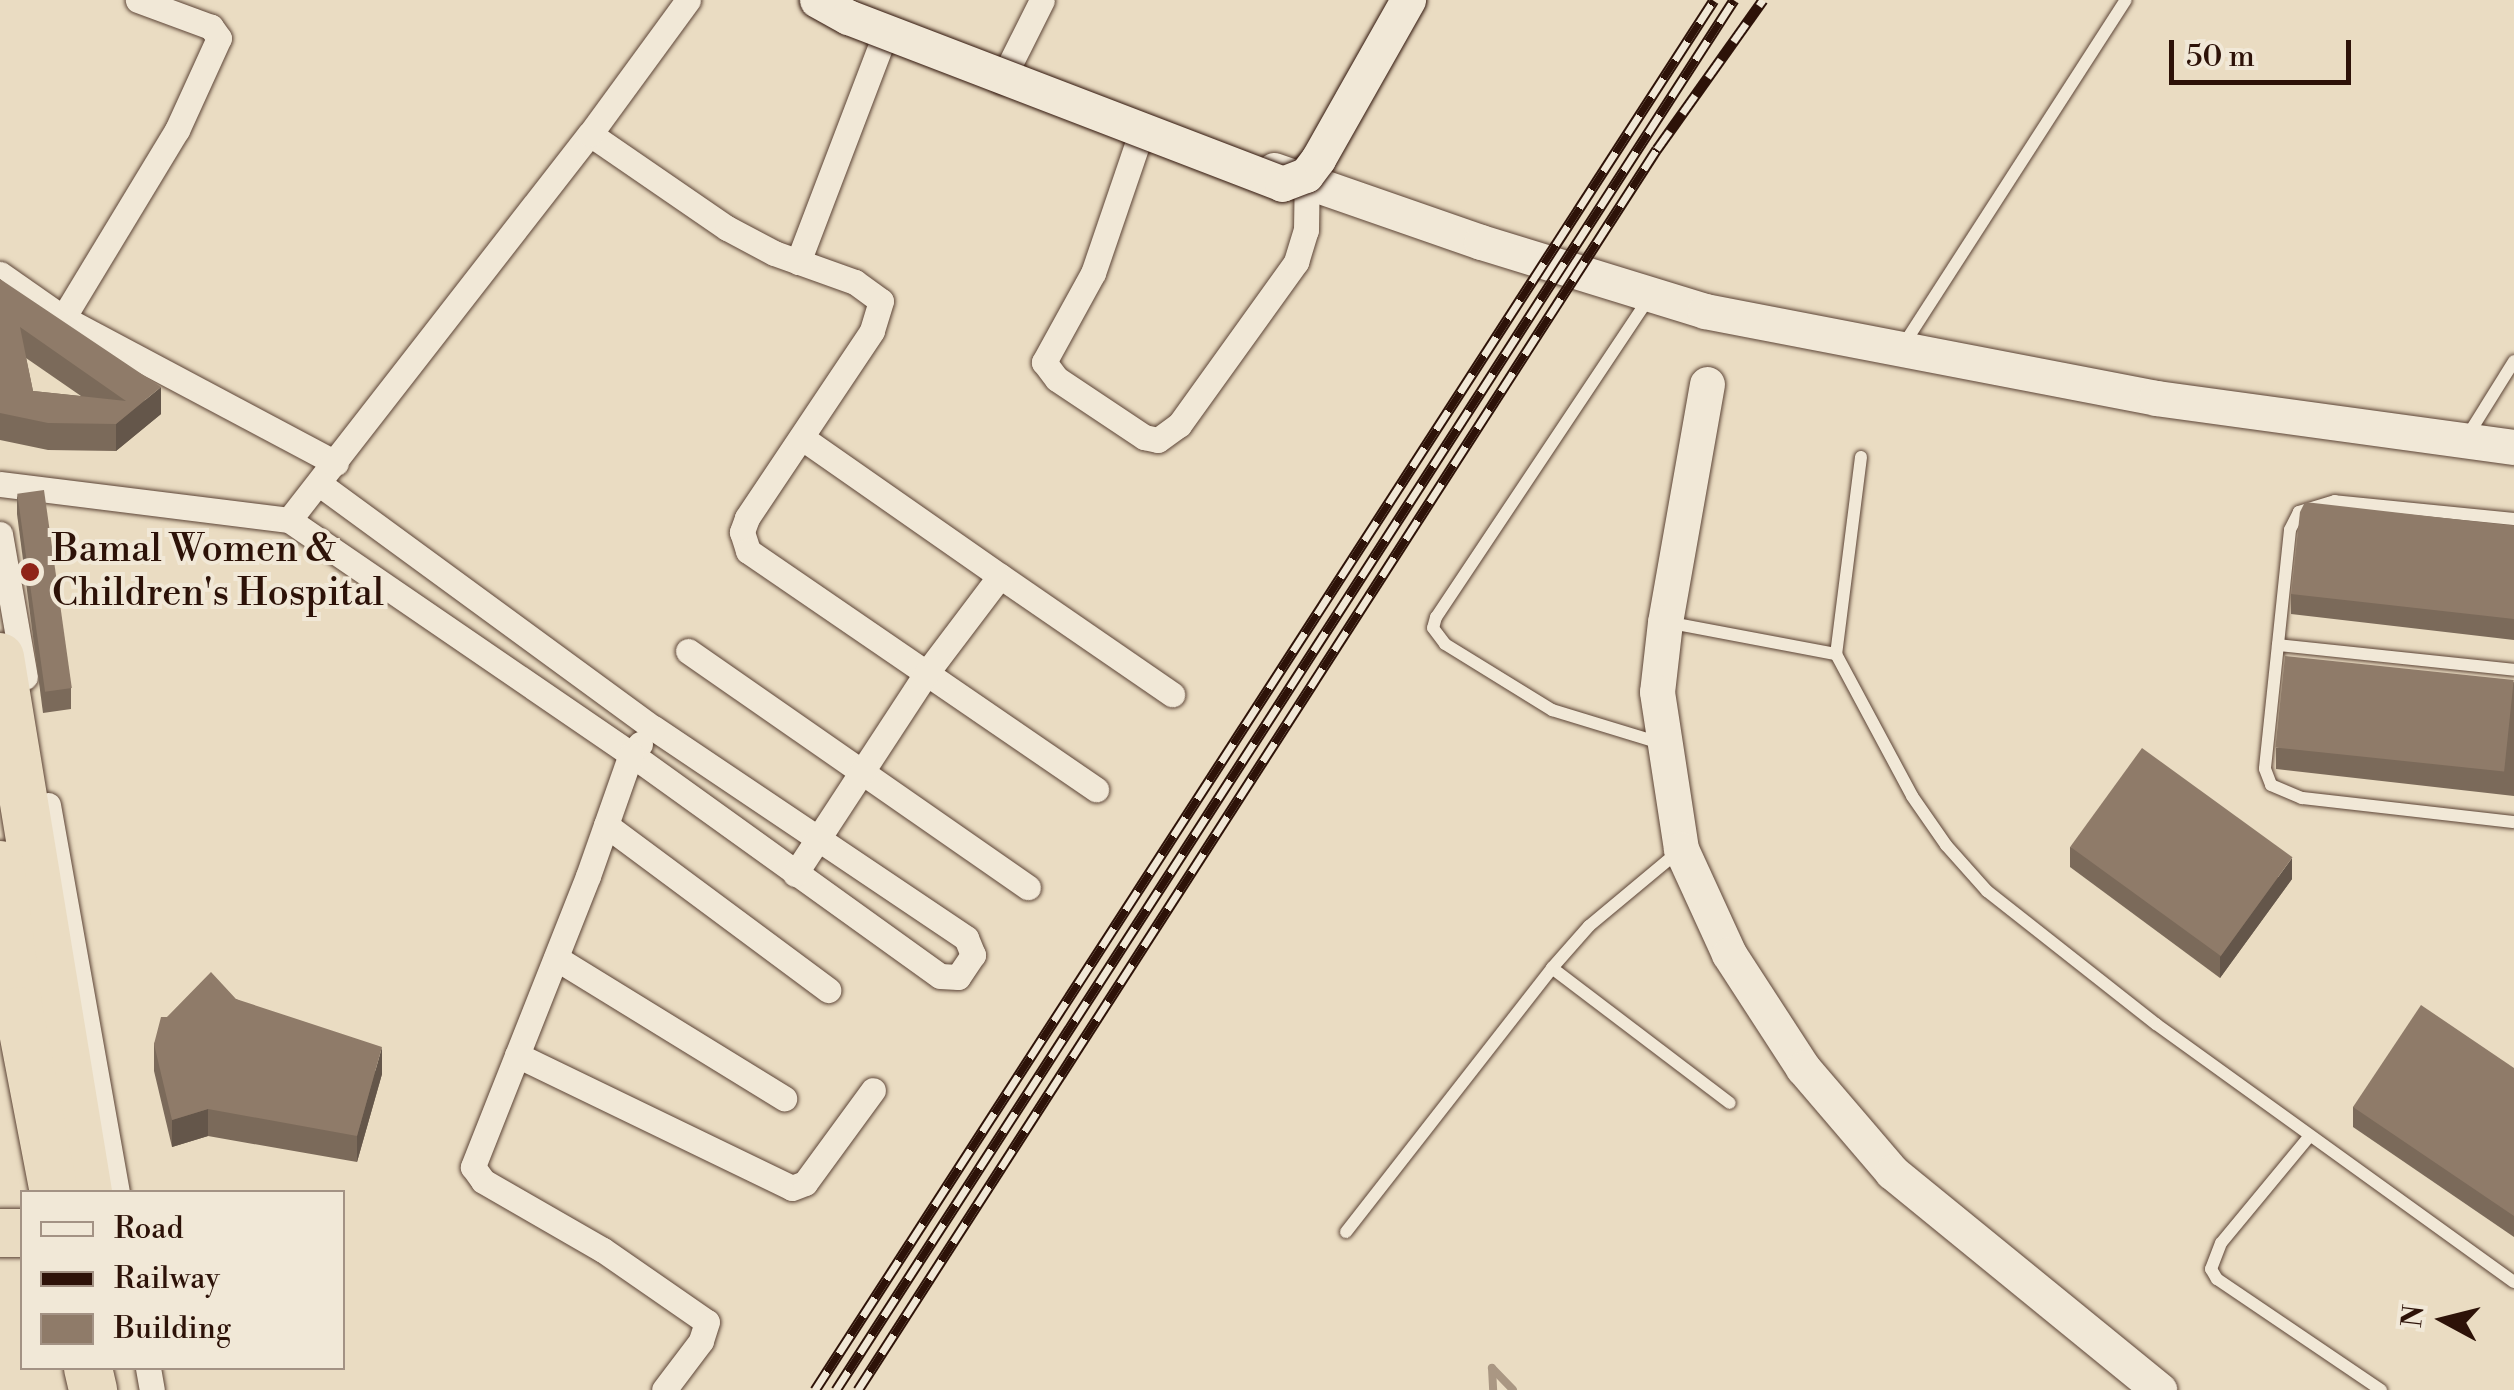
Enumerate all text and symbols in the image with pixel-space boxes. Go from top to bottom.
scale bar [2174,20,2356,82]
text: 50 m [2186,38,2255,76]
place label: Bamal Women & Children's Hospital [52,527,384,616]
marker: Bamal Women & Children's Hospital [17,559,43,585]
legend [20,1190,345,1370]
text: Road [114,1210,184,1248]
text: Railway [114,1260,220,1298]
north arrow [2394,1270,2494,1370]
text: N [2395,1303,2432,1329]
text: Building [114,1310,231,1348]

